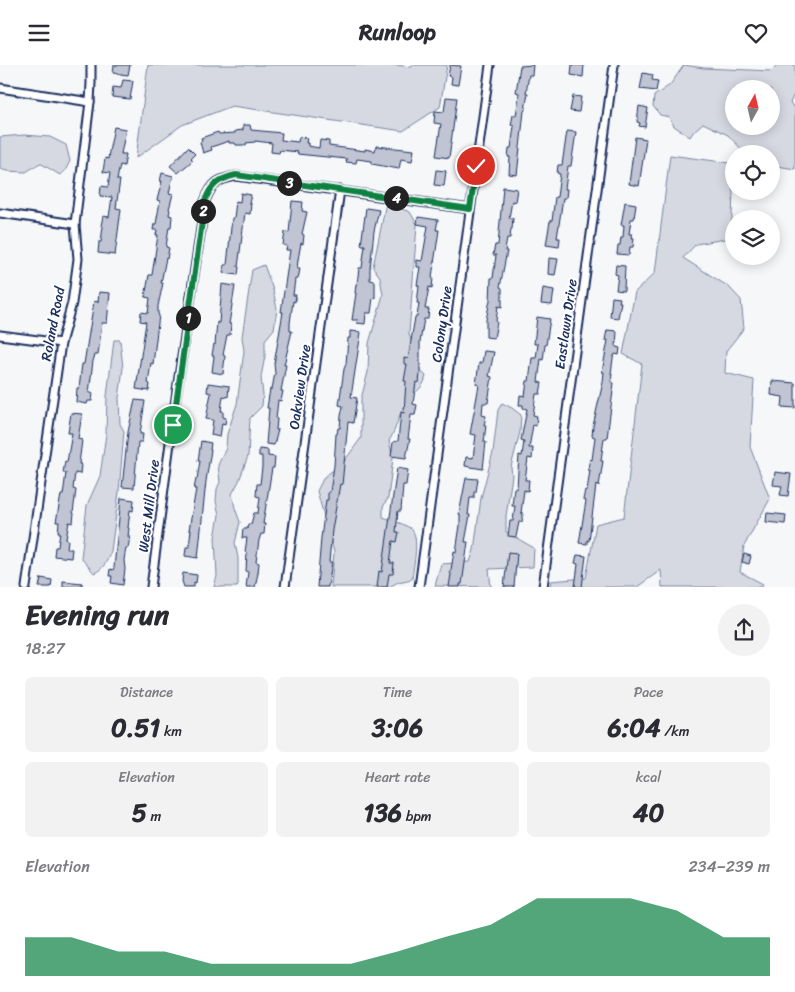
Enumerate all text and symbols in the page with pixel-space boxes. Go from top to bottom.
text: Runloop [359,13,436,52]
icon: menu [25,19,53,47]
icon: heart [742,19,770,47]
north arrow [725,80,780,135]
map controls [725,80,780,265]
pin [455,145,497,187]
button: locate [725,145,780,200]
icon: check [462,152,490,180]
pin: 3 [276,171,302,195]
text: 3 [286,171,293,196]
pin: 4 [384,185,408,211]
text: 4 [392,186,401,211]
pin: 2 [190,199,216,223]
text: 2 [199,199,208,224]
button: layers [725,210,780,265]
street label: Eastlawn Drive [547,277,585,371]
street label: Roland Road [34,283,73,363]
street label: Colony Drive [424,284,460,364]
pin: 1 [176,305,200,331]
text: 1 [185,306,192,331]
street label: Oakview Drive [282,343,318,431]
pin [152,404,194,446]
icon: arrive [159,411,187,439]
street label: West Mill Drive [131,458,167,554]
text: Evening run [25,590,169,639]
button: share [718,604,770,656]
text: 18:27 [25,634,65,663]
text: Distance [120,680,173,705]
text: Time [383,680,412,705]
text: Pace [634,680,663,705]
text: 0.51 [111,705,160,750]
text: 3:06 [372,705,423,750]
text: 6:04 [608,705,661,750]
text: km [160,719,182,744]
text: /km [661,719,689,744]
text: Elevation [118,765,175,790]
text: Heart rate [365,765,430,790]
text: kcal [636,765,661,790]
text: 5 [132,790,147,835]
text: 136 [363,790,402,835]
text: 40 [633,790,664,835]
text: m [147,804,161,829]
text: bpm [402,804,432,829]
text: Elevation [25,852,90,881]
text: 234–239 m [689,852,770,881]

